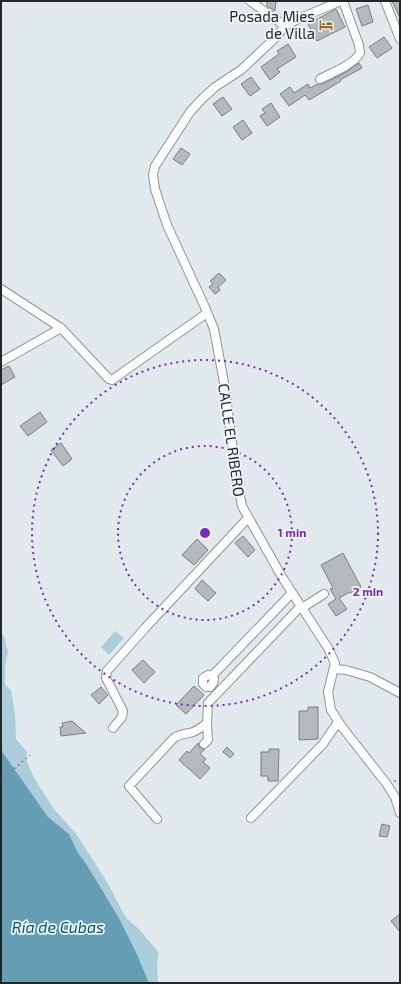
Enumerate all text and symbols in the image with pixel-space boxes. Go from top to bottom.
place label: Posada Mies de Villa [229,7,315,42]
hotel icon: Posada Mies de Villa [318,17,334,33]
street label: CALLE EL RIBERO [215,382,249,498]
text: 1 min [278,525,306,539]
centre of rings [198,526,212,540]
text: 2 min [353,584,383,598]
water label: Ría de Cubas [12,917,104,936]

